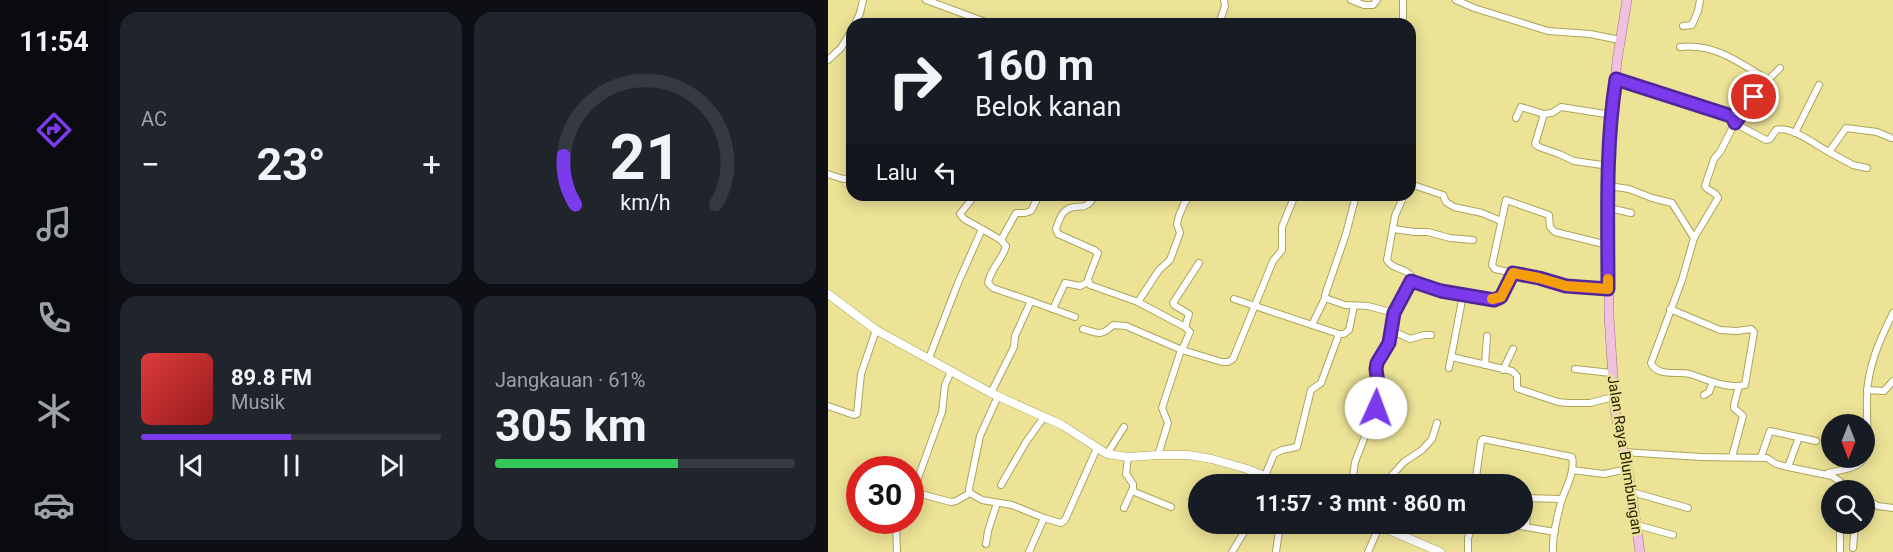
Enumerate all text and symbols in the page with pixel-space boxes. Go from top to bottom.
text: 11:54 [19,26,89,58]
text: 160 m [975,41,1094,90]
icon: right [876,42,954,120]
pin [1728,71,1779,122]
icon: arrive [1737,80,1770,113]
text: Belok kanan [975,91,1121,123]
text: AC [141,107,167,131]
icon: directions [33,109,75,151]
text: 21 [609,121,681,194]
text: 23° [256,138,326,191]
text: − [141,145,160,184]
text: + [422,145,441,184]
icon: left [929,156,962,189]
text: Lalu [876,160,917,185]
text: km/h [620,190,670,215]
icon: music [33,203,75,245]
icon: phone [33,297,75,339]
text: 89.8 FM [231,365,312,390]
text: Jangkauan · 61% [495,368,645,392]
street label: Jalan Raya Blumbungan [1604,374,1646,536]
position arrow [1344,376,1408,440]
icon: climate [33,390,75,432]
text: Musik [231,390,285,414]
text: 305 km [495,399,647,452]
north arrow [1821,414,1875,468]
map controls [1821,414,1875,534]
icon: previous [175,449,208,482]
icon: pause [275,449,308,482]
icon: next [375,449,408,482]
speed limit sign: 30 [846,456,924,534]
button: search [1821,480,1875,534]
icon: car [33,484,75,526]
text: 11:57 · 3 mnt · 860 m [1255,491,1466,516]

